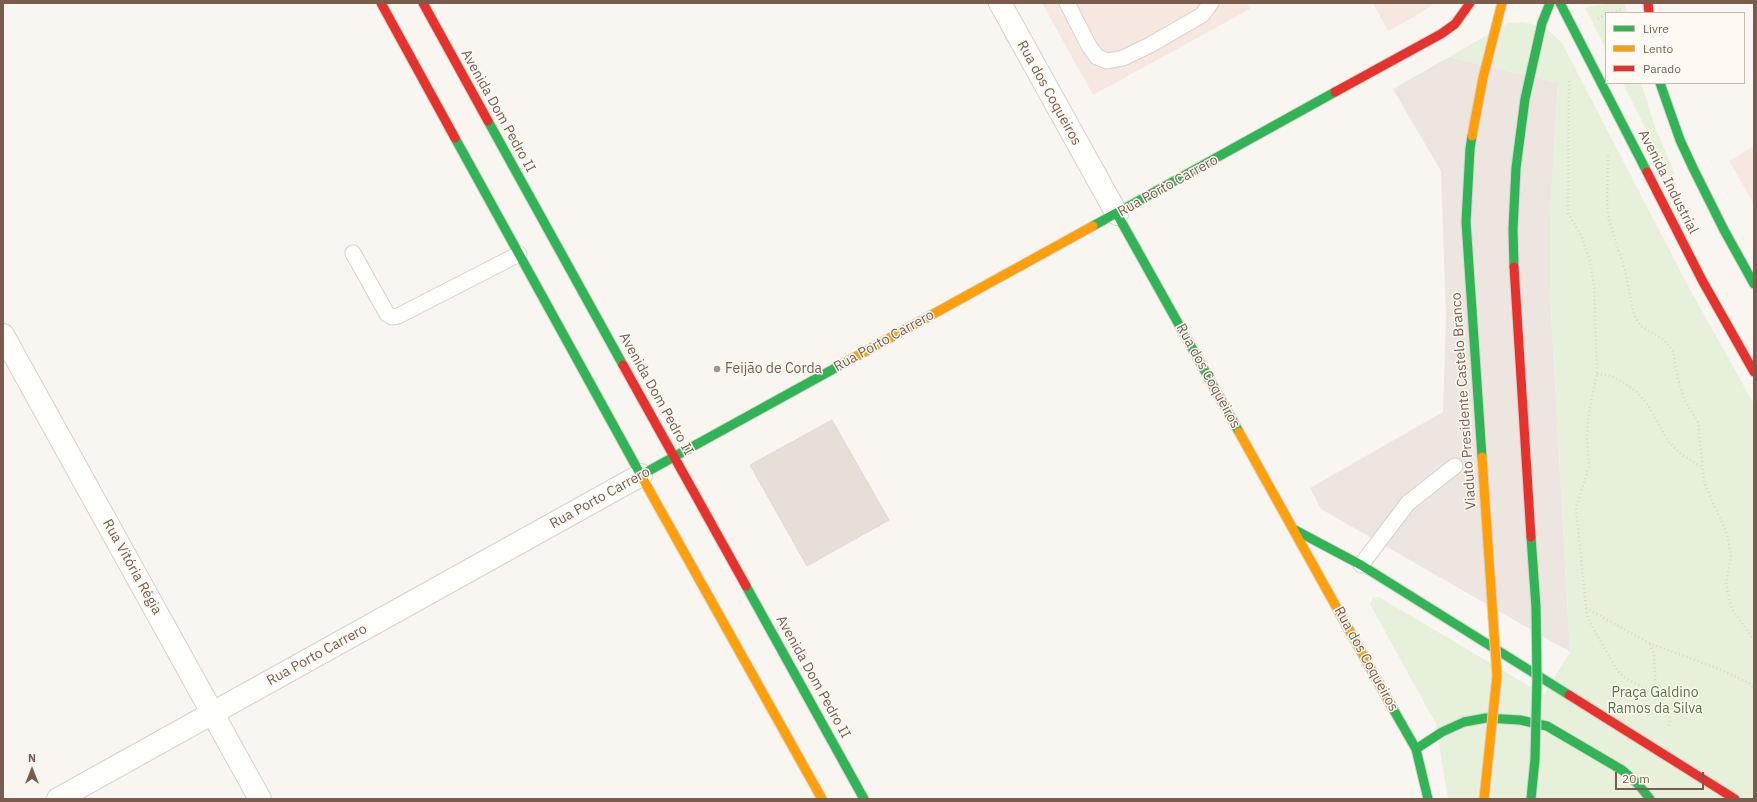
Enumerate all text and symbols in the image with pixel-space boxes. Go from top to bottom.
legend [1605,12,1745,84]
text: Livre [1643,21,1669,36]
street label: Rua dos Coqueiros [1013,38,1085,148]
text: Lento [1643,41,1673,56]
street label: Avenida Dom Pedro II [457,47,539,175]
text: Parado [1643,61,1681,76]
street label: Avenida Industrial [1634,127,1702,237]
street label: Rua Porto Carrero [1115,152,1221,220]
street label: Viaduto Presidente Castelo Branco [1448,292,1480,510]
street label: Rua Porto Carrero [831,307,937,375]
street label: Rua dos Coqueiros [1172,321,1244,431]
street label: Avenida Dom Pedro II [615,330,697,458]
place label: Feijão de Corda [725,361,822,377]
marker: Feijão de Corda [712,364,722,374]
street label: Rua Porto Carrero [547,464,653,532]
street label: Rua Vitória Régia [99,516,165,618]
street label: Rua dos Coqueiros [1330,604,1402,714]
street label: Avenida Dom Pedro II [772,613,854,741]
street label: Rua Porto Carrero [264,621,370,689]
park label: Praça Galdino Ramos da Silva [1608,685,1702,718]
north arrow [12,750,52,790]
text: N [28,751,36,765]
scale bar [1617,764,1706,790]
text: 20 m [1622,771,1650,786]

